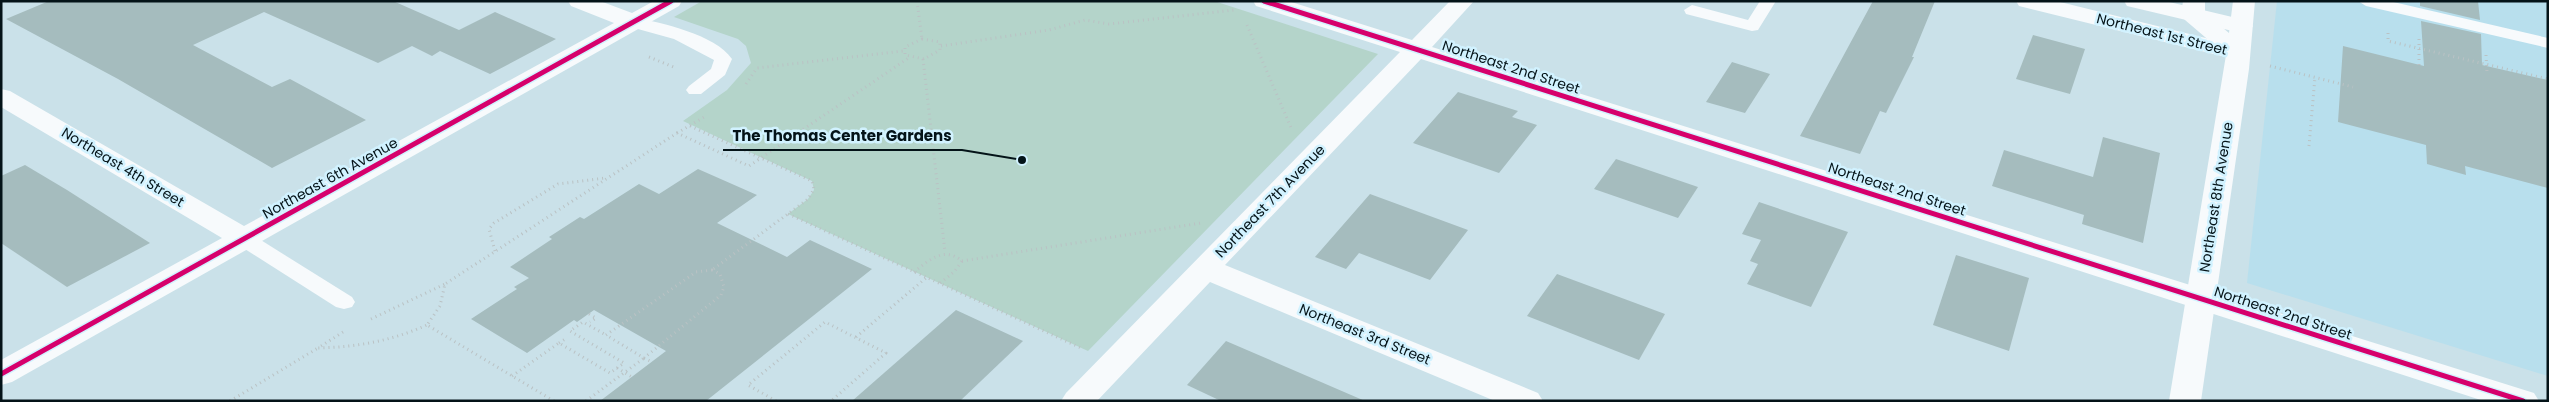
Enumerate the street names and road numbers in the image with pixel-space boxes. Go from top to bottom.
street label: Northeast 1st Street [2095,8,2229,60]
street label: Northeast 2nd Street [1440,35,1582,99]
street label: Northeast 8th Avenue [2194,120,2238,273]
street label: Northeast 4th Street [58,122,188,212]
street label: Northeast 6th Avenue [259,132,401,224]
street label: Northeast 7th Avenue [1211,140,1330,262]
street label: Northeast 2nd Street [1826,157,1968,221]
street label: Northeast 2nd Street [2212,281,2354,345]
street label: Northeast 3rd Street [1296,298,1434,370]

